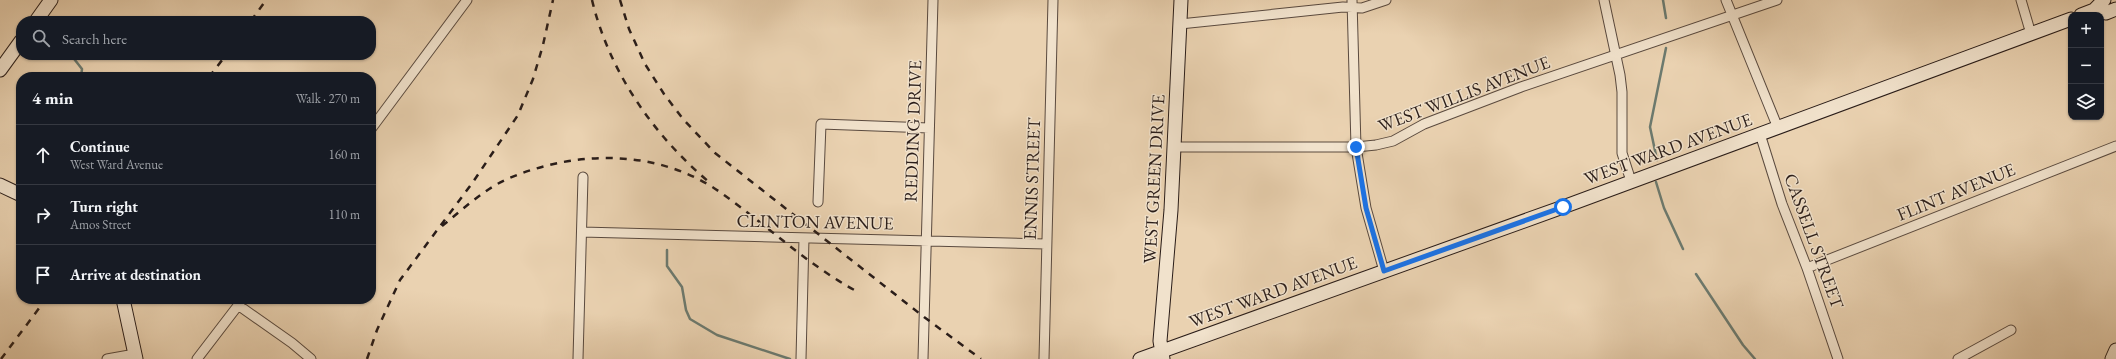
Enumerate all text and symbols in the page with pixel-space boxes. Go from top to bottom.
map controls [2068,12,2104,120]
button: + [2068,12,2104,48]
search box [16,16,376,60]
icon: search [30,27,52,49]
text: Search here [62,29,127,48]
button: − [2068,48,2104,84]
street label: WEST WILLIS AVENUE [1375,50,1553,137]
street label: REDDING DRIVE [899,60,926,202]
button: layers [2068,84,2104,120]
text: 4 min [32,87,73,109]
text: Walk · 270 m [296,90,360,107]
street label: WEST GREEN DRIVE [1138,94,1169,264]
street label: WEST WARD AVENUE [1581,107,1755,190]
street label: ENNIS STREET [1018,116,1045,241]
text: Continue [70,137,130,156]
route end [1347,138,1365,156]
icon: ahead [32,144,54,166]
text: 160 m [329,146,360,163]
text: West Ward Avenue [70,156,163,173]
street label: FLINT AVENUE [1893,157,2018,226]
street label: CASSELL STREET [1779,170,1850,313]
text: Turn right [70,197,138,216]
route start [1554,198,1572,216]
icon: right [32,204,54,226]
text: 110 m [329,206,360,223]
street label: CLINTON AVENUE [736,209,894,234]
text: Amos Street [70,216,131,233]
street label: WEST WARD AVENUE [1186,250,1360,333]
icon: arrive [32,264,54,286]
text: Arrive at destination [70,265,201,284]

